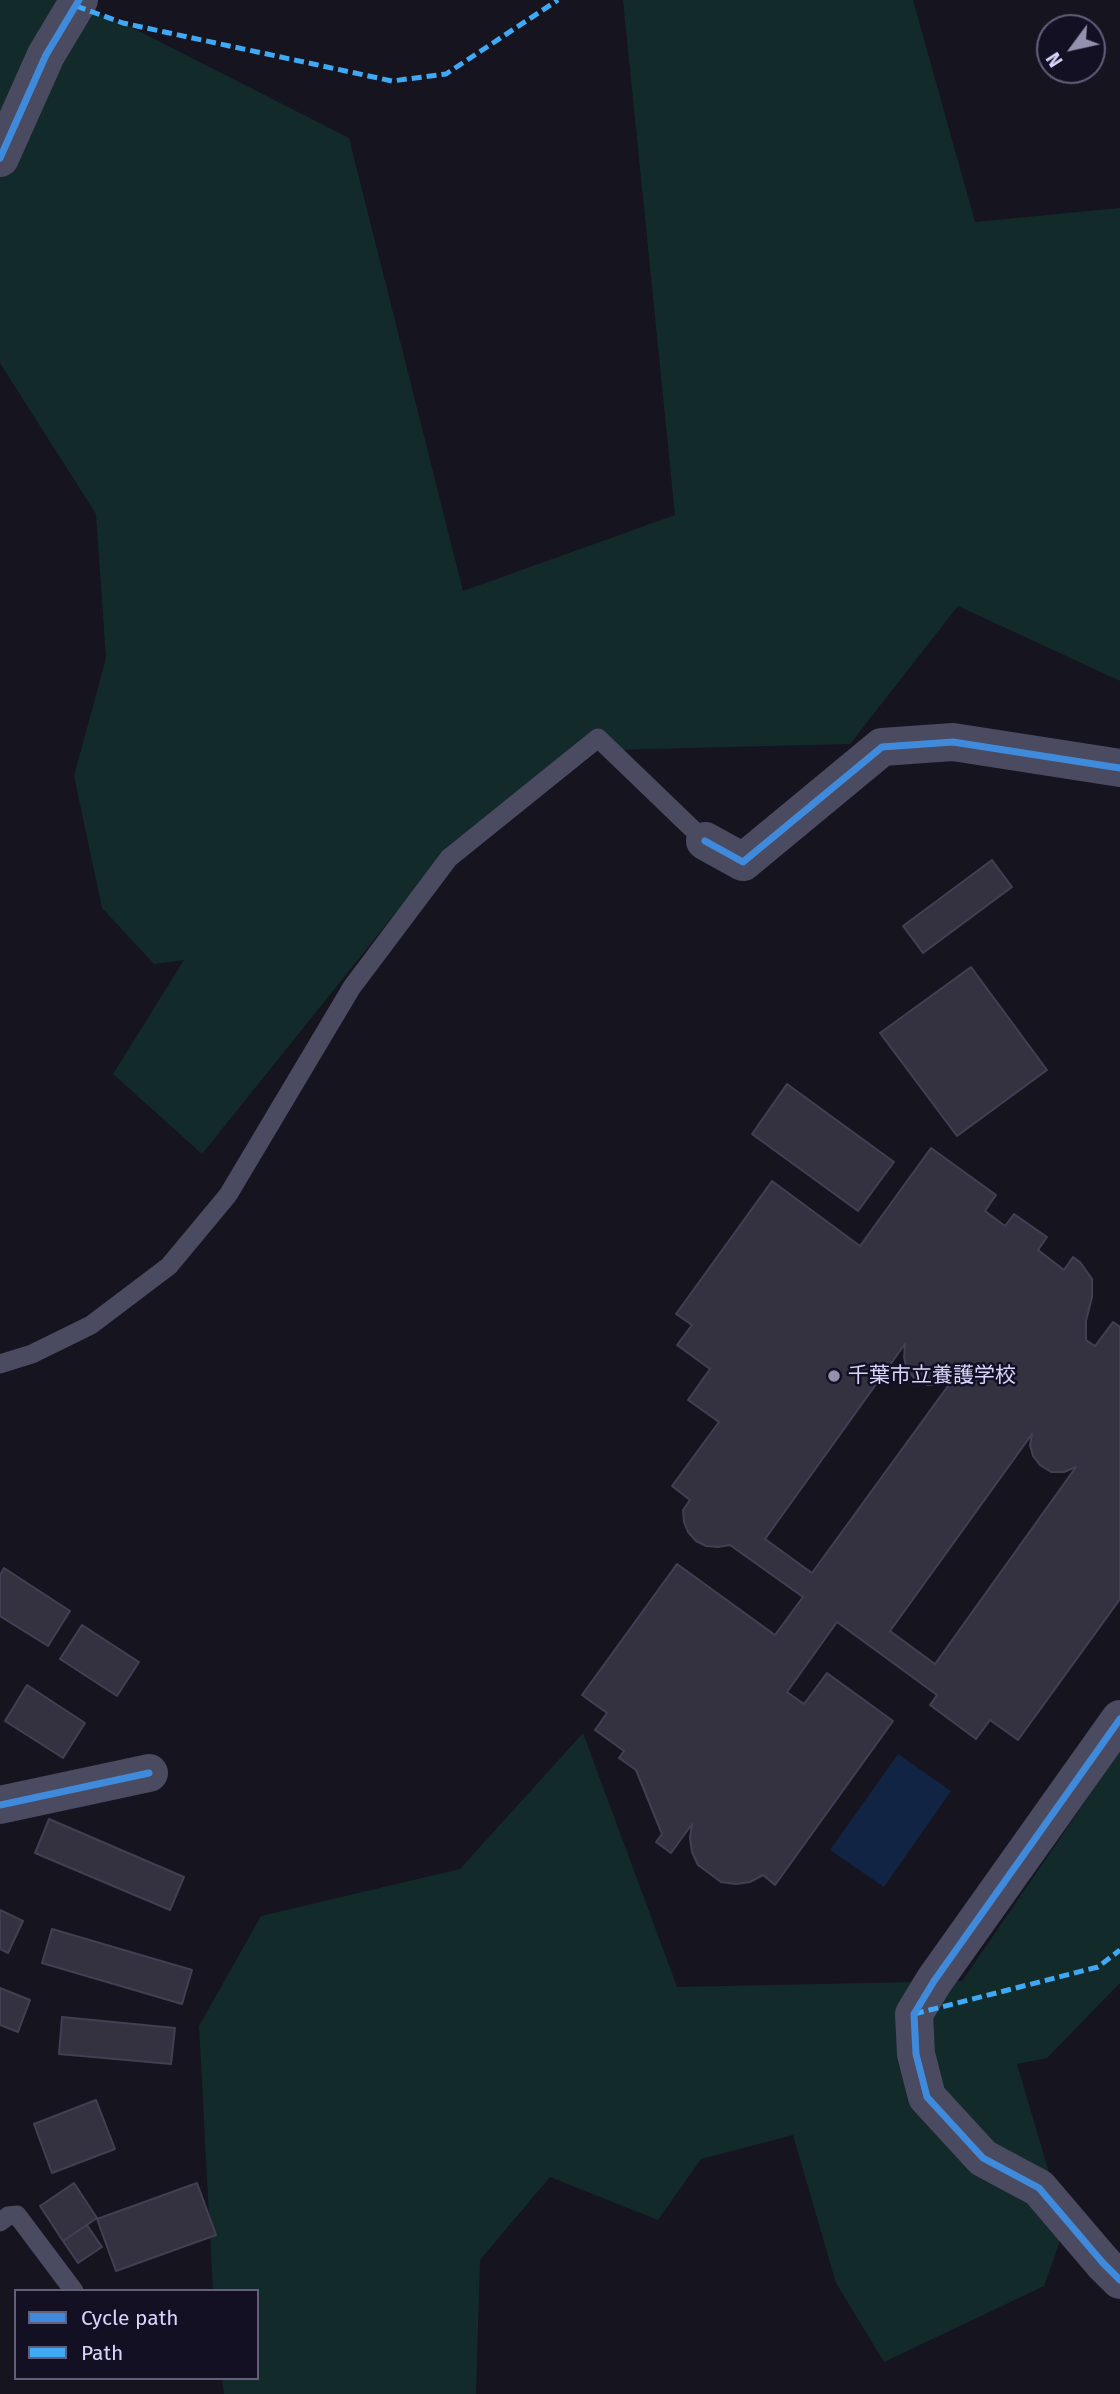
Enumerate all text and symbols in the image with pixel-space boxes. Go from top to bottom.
north arrow [1036,14,1106,84]
text: N [1042,48,1068,71]
place label: 千葉市立養護学校 [848,1363,1016,1389]
marker: 千葉市立養護学校 [826,1368,842,1384]
legend [14,2289,259,2380]
text: Cycle path [81,2305,179,2331]
text: Path [81,2340,123,2366]

